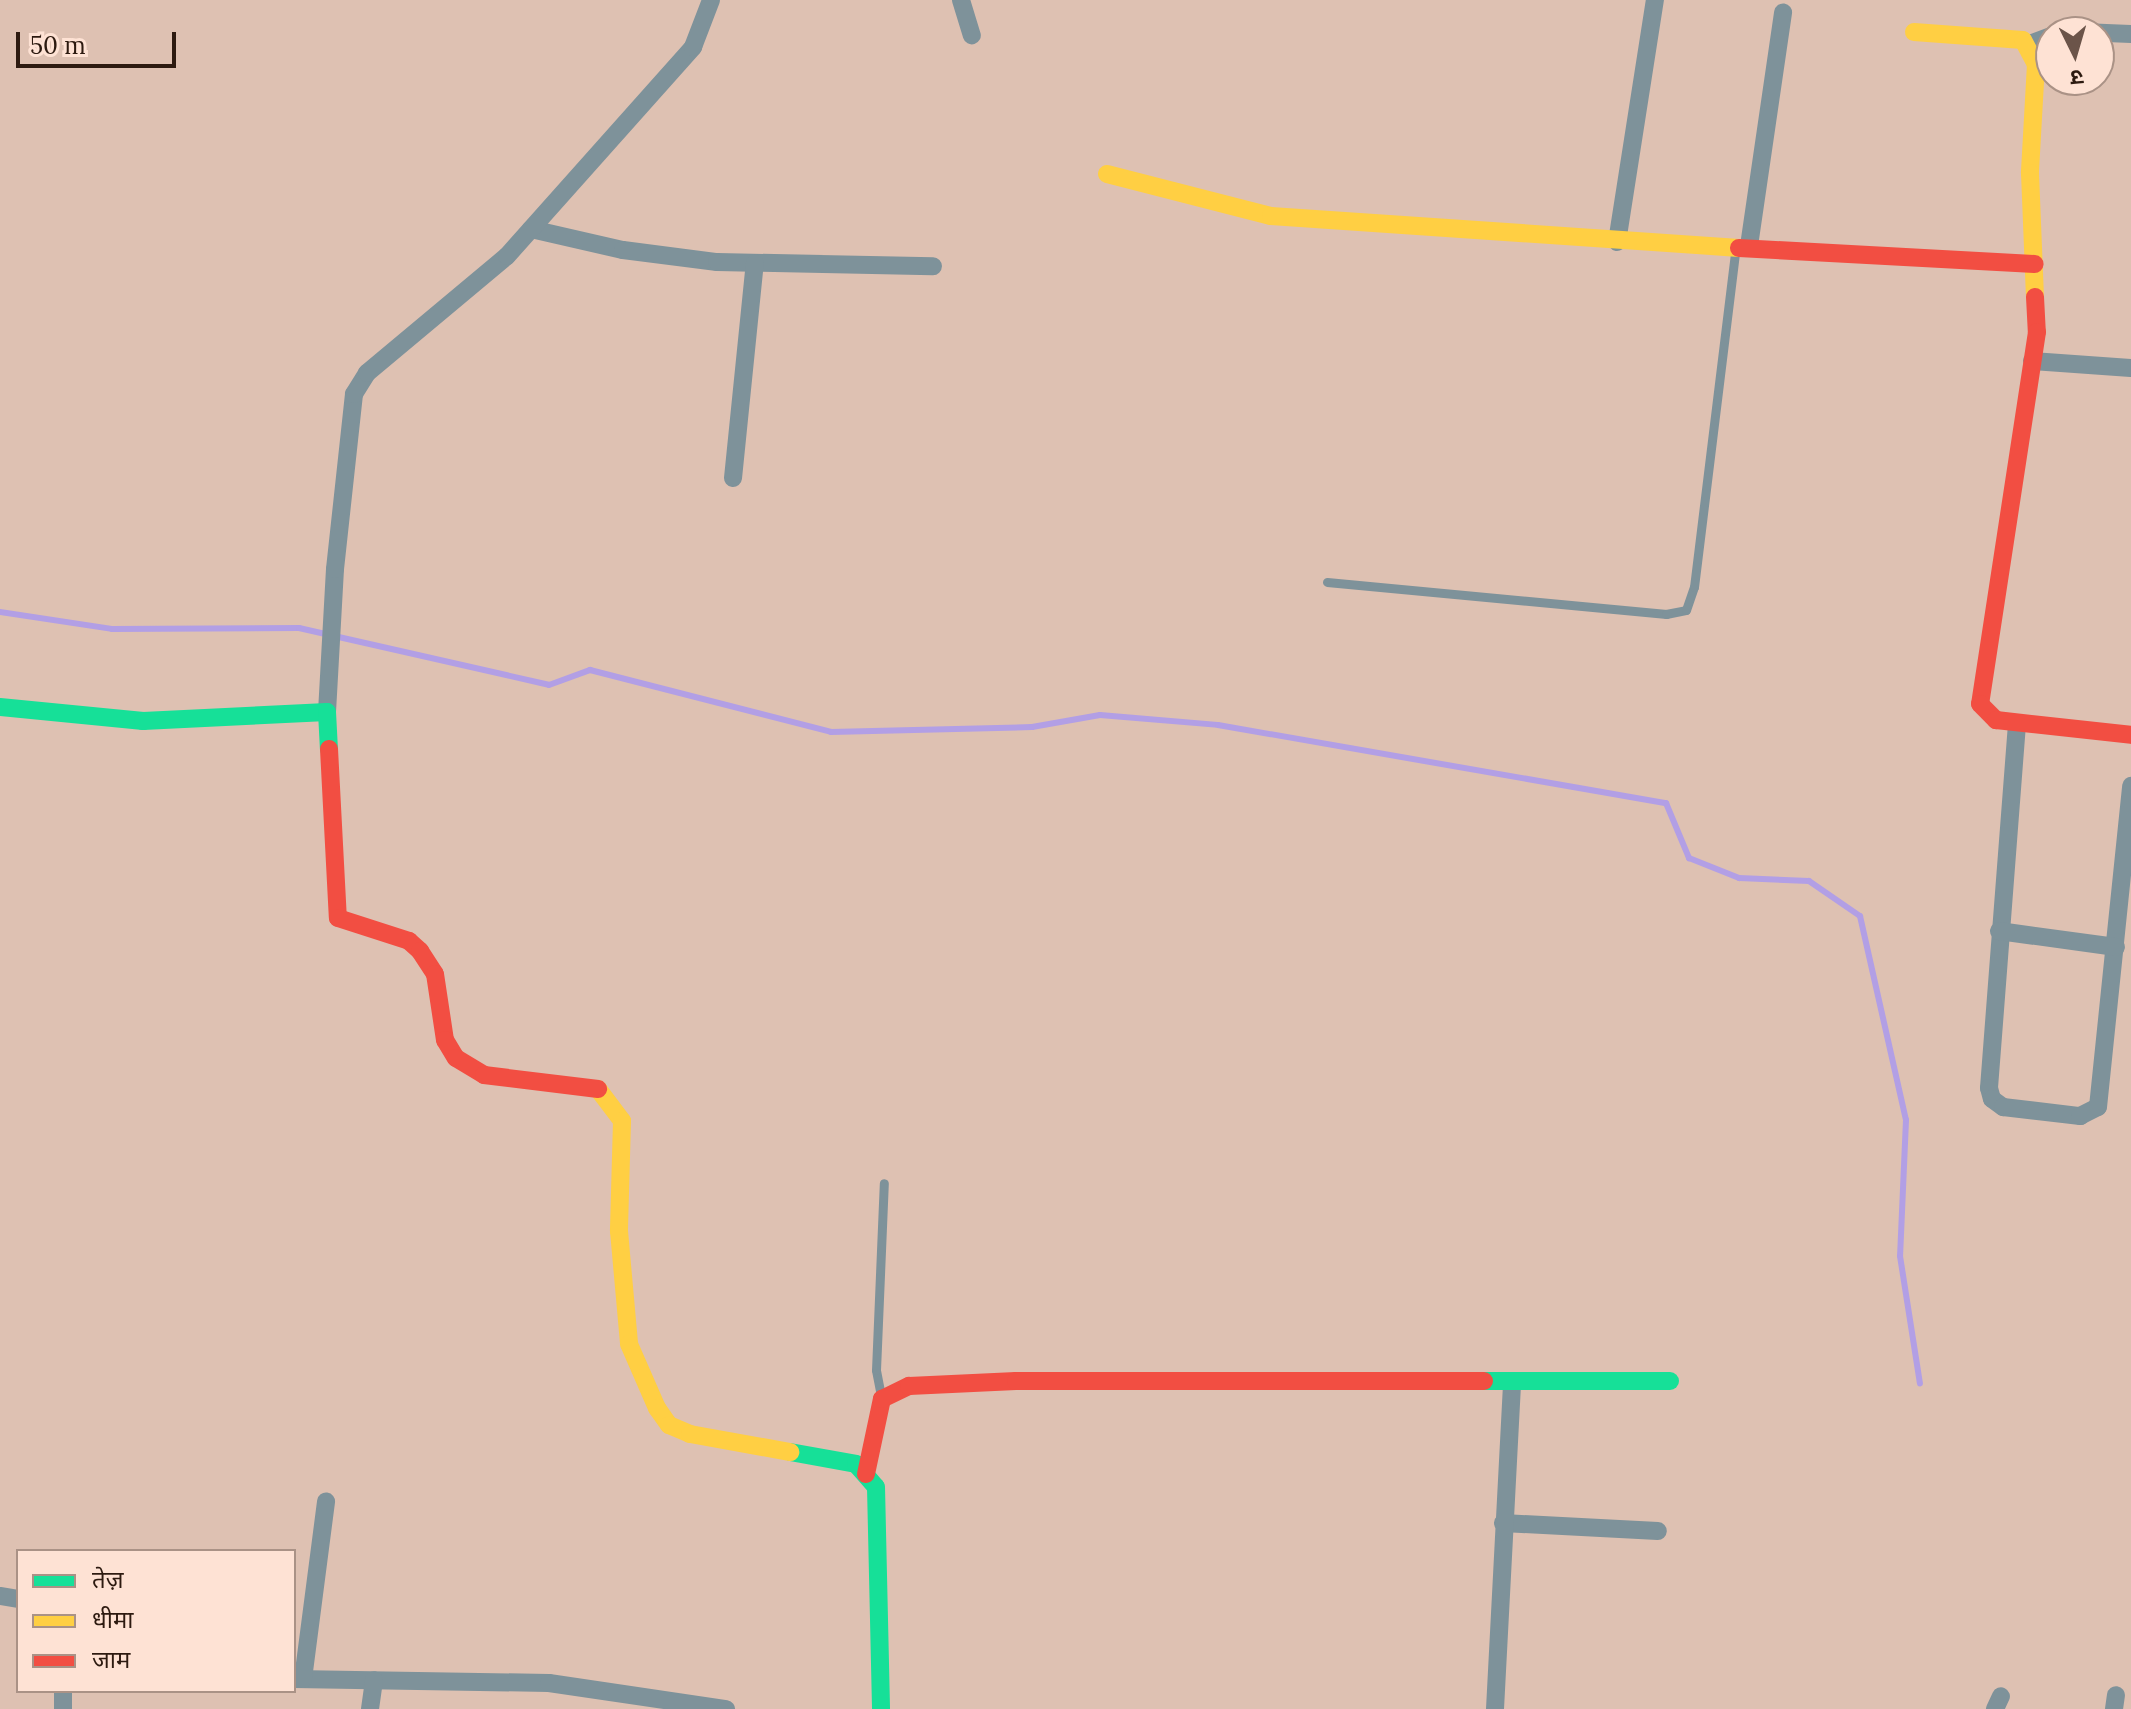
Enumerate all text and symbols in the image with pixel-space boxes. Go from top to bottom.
scale bar [20,16,180,66]
north arrow [2035,16,2115,96]
text: 50 m [30,30,86,61]
text: उ [2069,63,2085,92]
legend [16,1549,296,1693]
text: तेज़ [92,1564,124,1595]
text: धीमा [92,1604,134,1635]
text: जाम [92,1644,130,1675]

